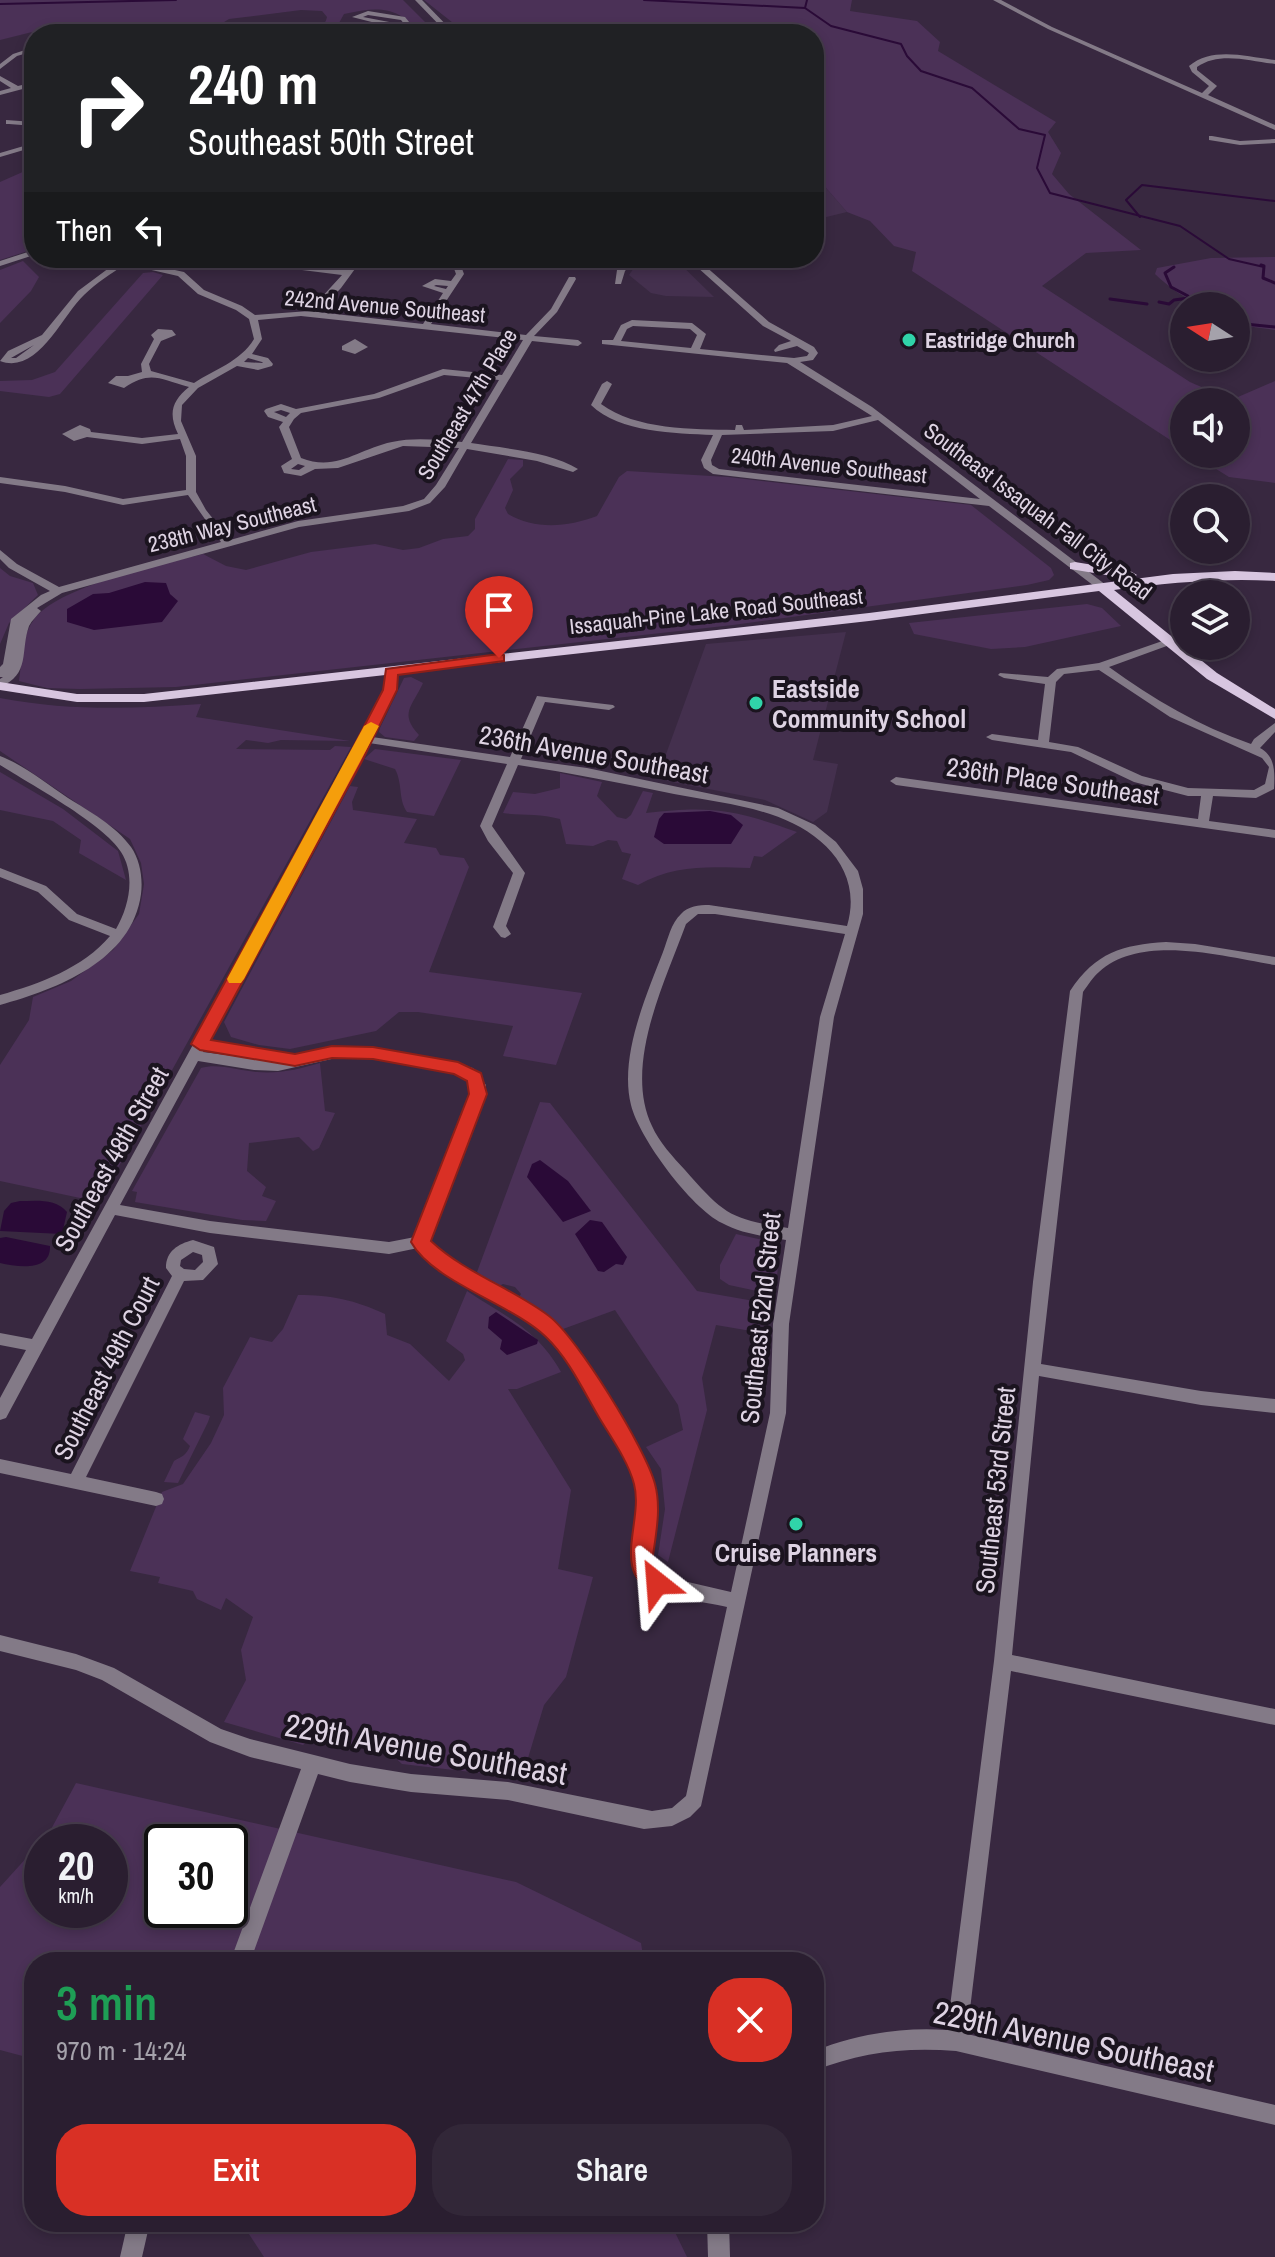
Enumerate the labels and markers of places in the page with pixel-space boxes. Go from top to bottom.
place label: Eastridge Church [925,325,1075,355]
marker: Eastridge Church [900,331,918,349]
pin [465,576,533,658]
place label: Eastside Community School [772,671,966,736]
marker: Eastside Community School [747,694,765,712]
marker: Cruise Planners [787,1515,805,1533]
place label: Cruise Planners [715,1535,877,1570]

